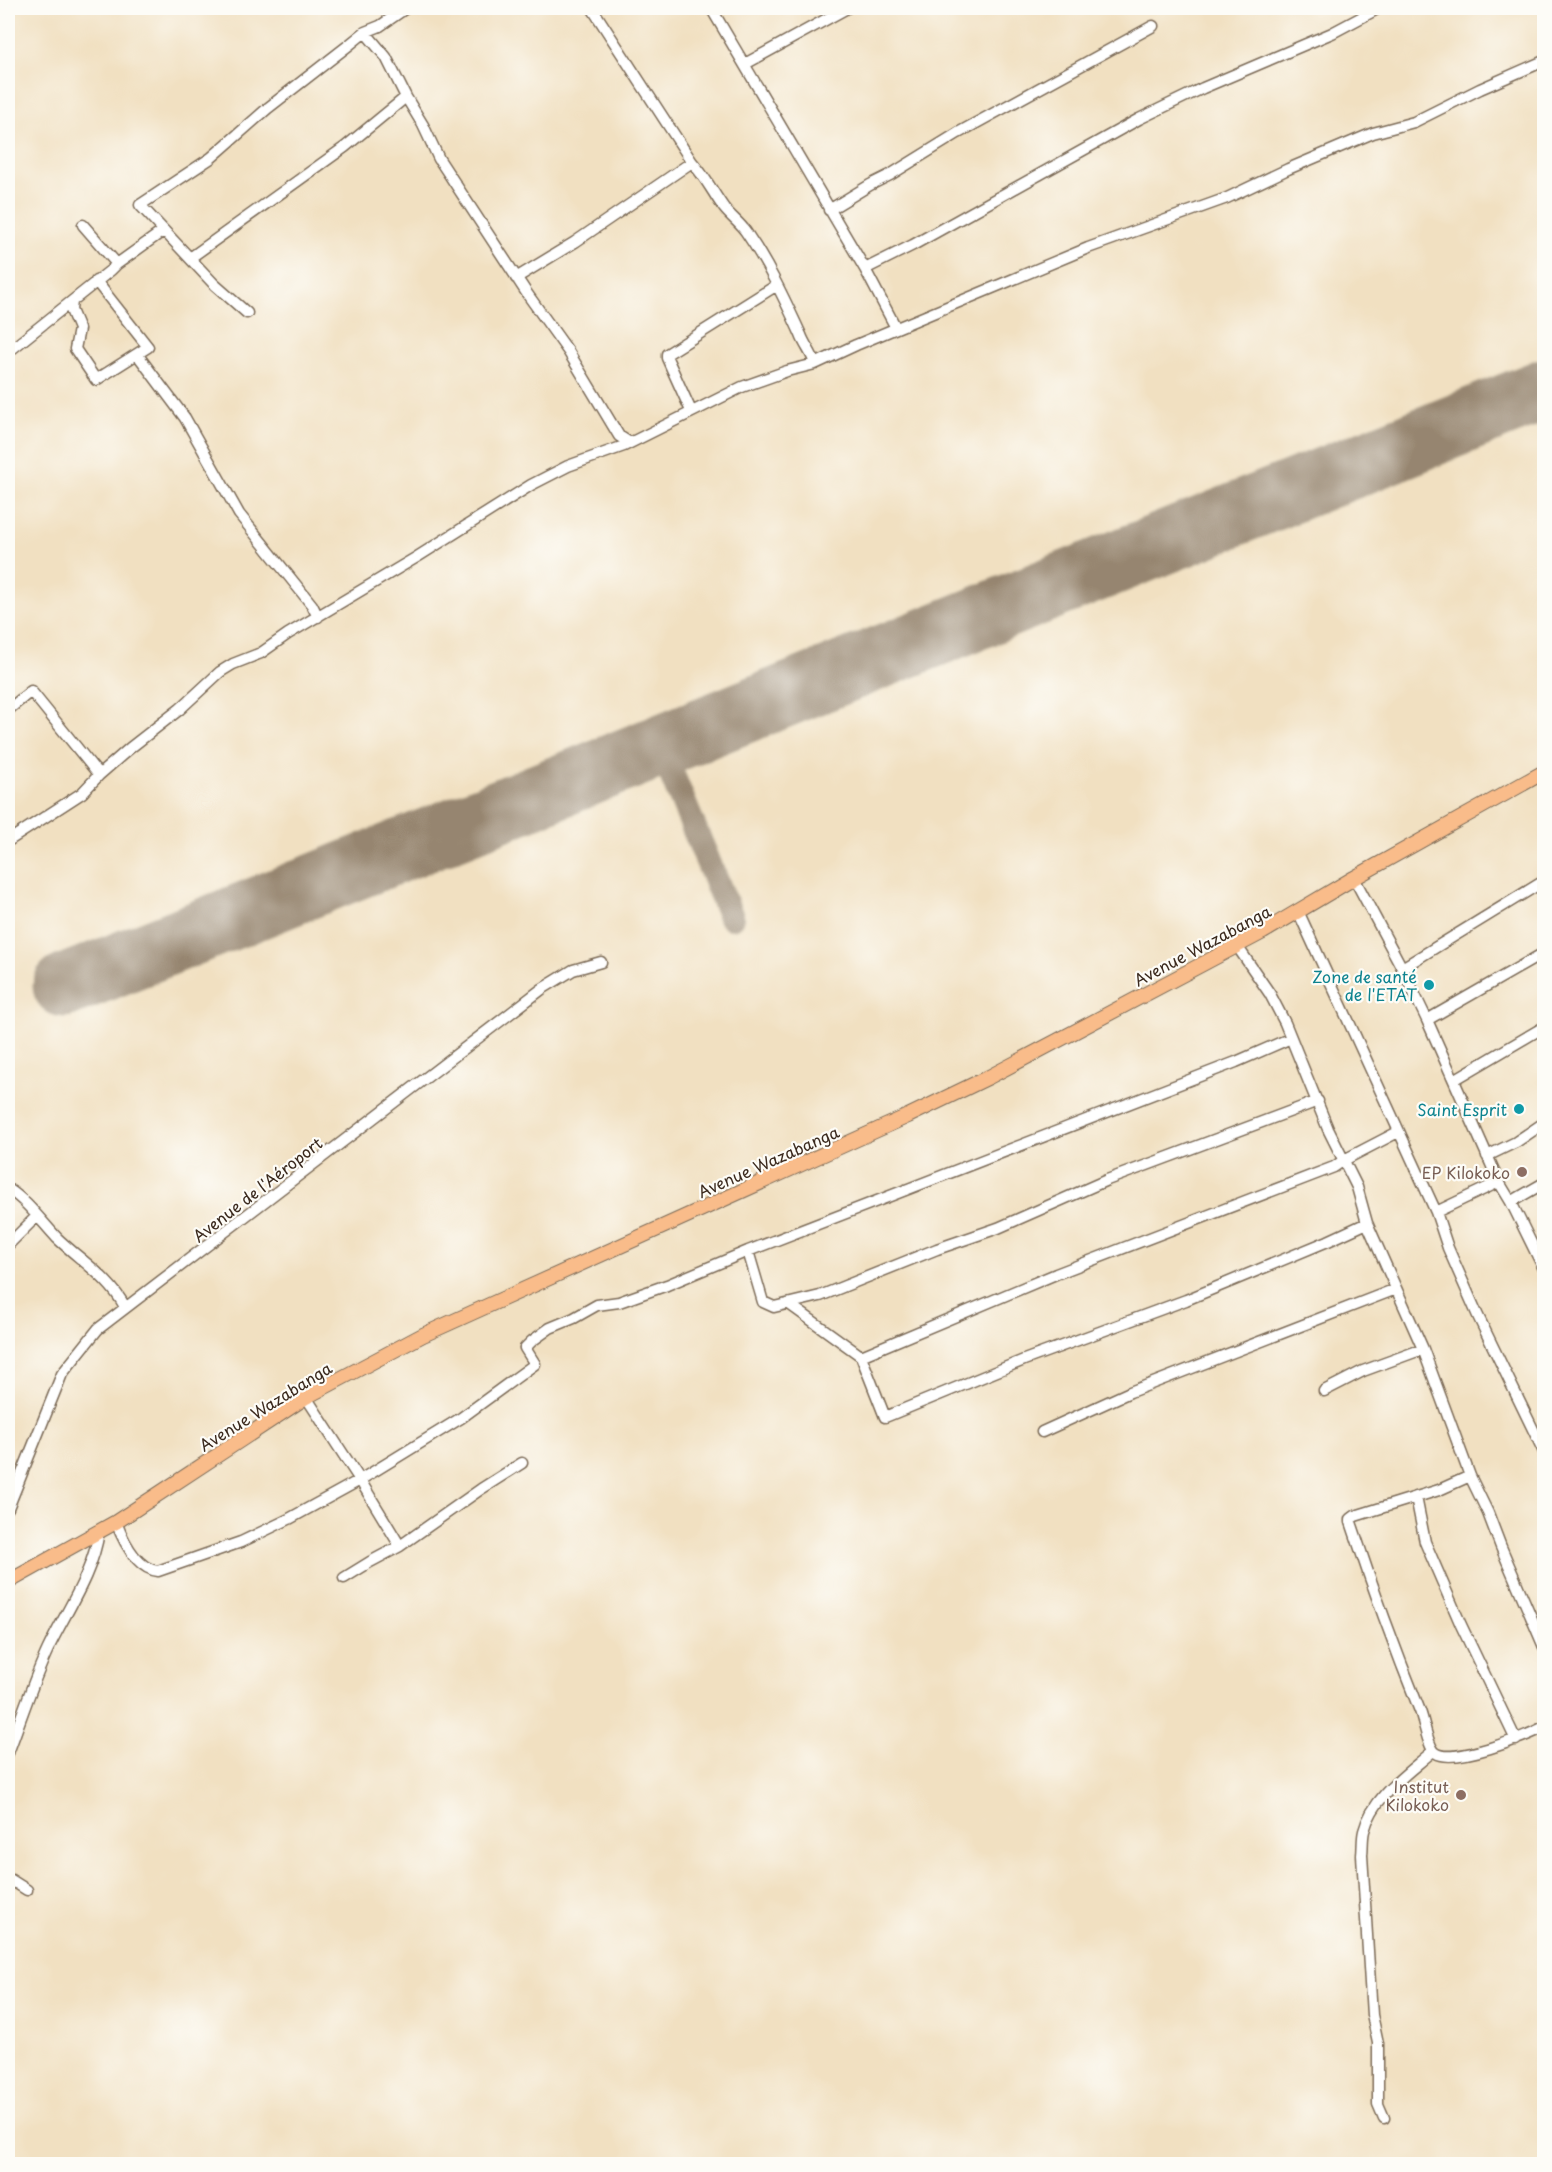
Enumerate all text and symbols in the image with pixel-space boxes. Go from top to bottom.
street label: Avenue Wazabanga [1129,899,1275,991]
place label: Zone de santé de l'ETAT [1312,964,1417,1006]
marker: Zone de santé de l'ETAT [1422,978,1436,992]
place label: Saint Esprit [1417,1097,1507,1121]
marker: Saint Esprit [1512,1102,1526,1116]
street label: Avenue Wazabanga [693,1119,843,1203]
street label: Avenue de l'Aéroport [187,1130,327,1247]
place label: EP Kilokoko [1422,1160,1510,1184]
marker: EP Kilokoko [1515,1165,1529,1179]
street label: Avenue Wazabanga [194,1355,336,1457]
place label: Institut Kilokoko [1386,1774,1449,1816]
marker: Institut Kilokoko [1454,1788,1468,1802]

